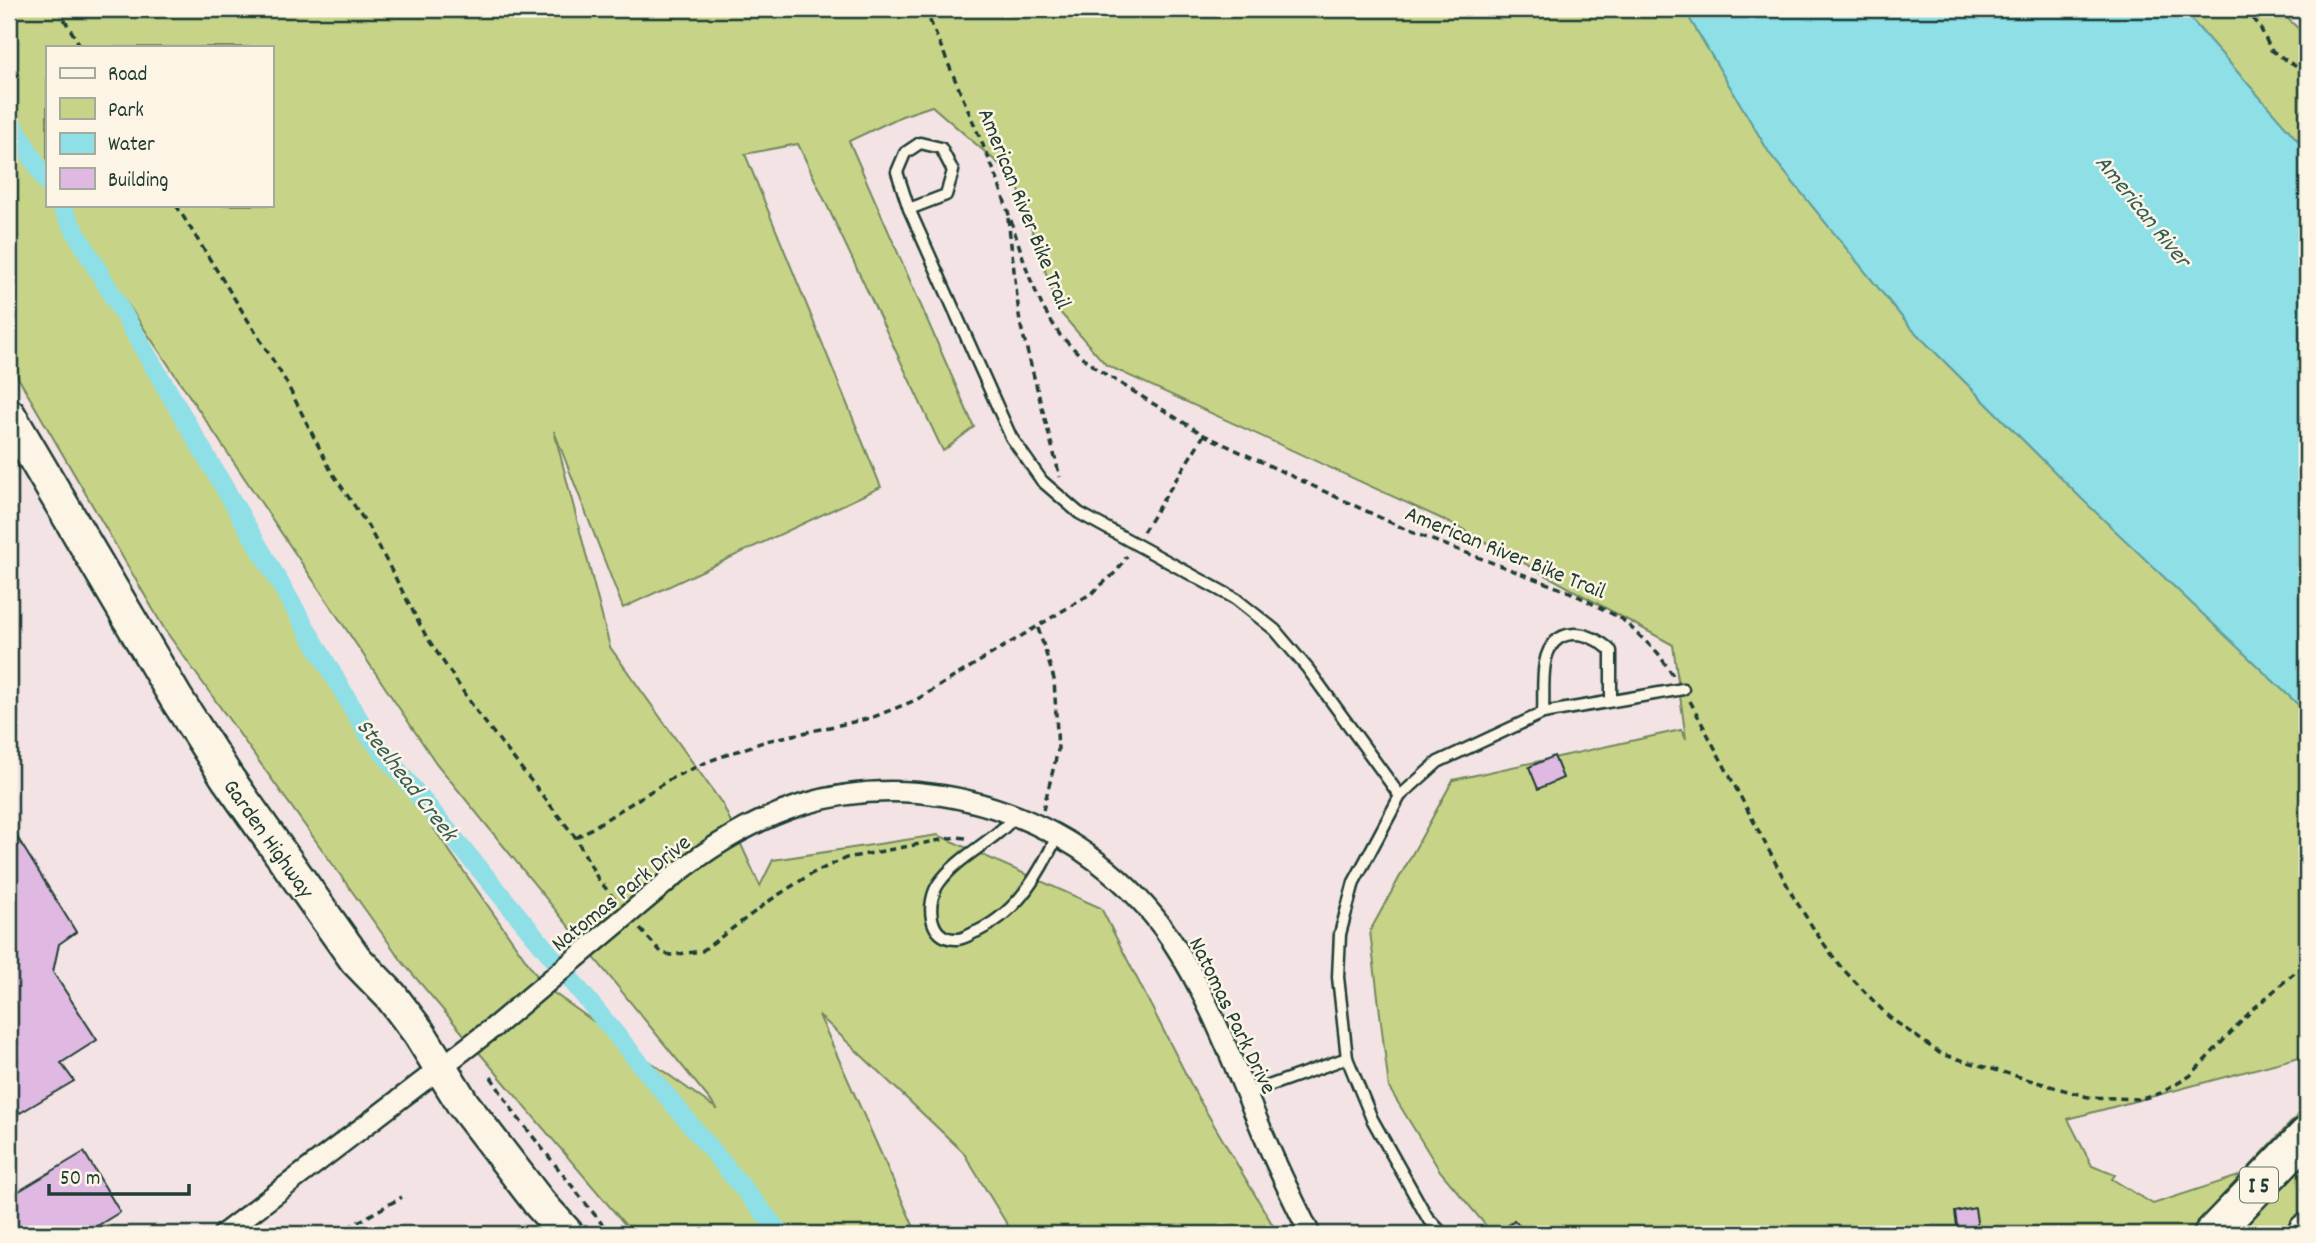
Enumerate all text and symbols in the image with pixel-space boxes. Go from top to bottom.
legend [46,46,273,206]
text: Road [108,61,147,91]
text: Park [108,97,144,127]
street label: American River Bike Trail [967,104,1078,315]
text: Water [108,131,155,161]
water label: American River [2086,148,2200,278]
text: Building [108,167,168,197]
street label: American River Bike Trail [1399,499,1611,610]
water label: Steelhead Creek [347,712,466,851]
street label: Garden Highway [213,774,321,907]
street label: Natomas Park Drive [545,828,699,961]
street label: Natomas Park Drive [1178,932,1283,1101]
scale bar [49,1152,189,1196]
text: 50 m [60,1165,100,1195]
road number: I 5 [2240,1168,2278,1202]

